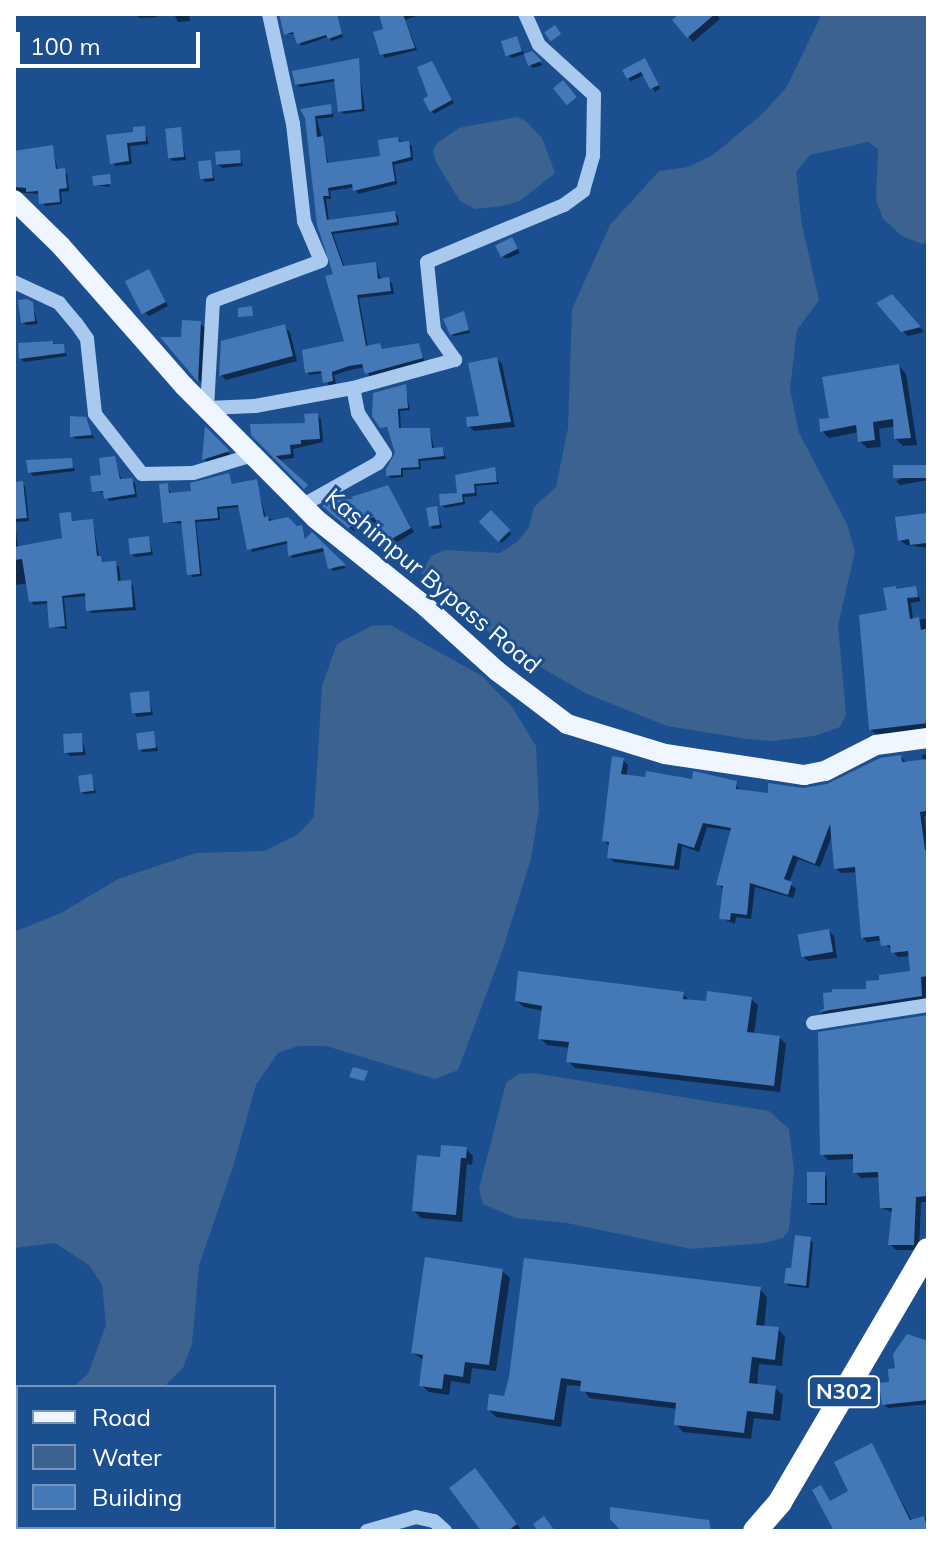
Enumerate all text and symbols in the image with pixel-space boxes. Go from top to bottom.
scale bar [20,16,204,66]
text: 100 m [30,31,101,61]
street label: Kashimpur Bypass Road [319,482,547,680]
road number: N302 [806,1374,882,1410]
legend [16,1385,276,1529]
text: Road [92,1402,151,1432]
text: Water [92,1442,162,1472]
text: Building [92,1482,182,1512]

